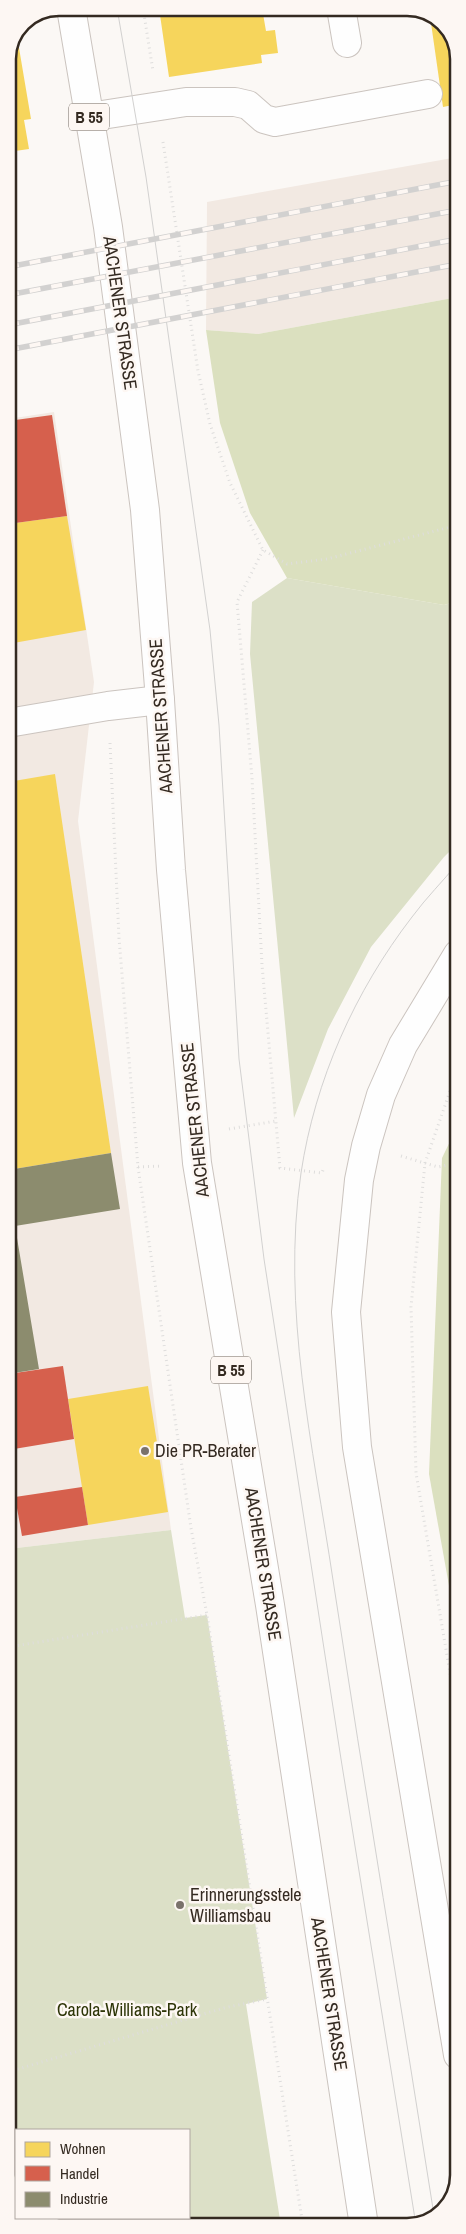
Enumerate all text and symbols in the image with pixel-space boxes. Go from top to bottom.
road number: B 55 [69,104,109,130]
street label: AACHENER STRASSE [97,233,144,391]
street label: AACHENER STRASSE [143,638,178,795]
street label: AACHENER STRASSE [174,1042,215,1199]
road number: B 55 [211,1356,251,1384]
place label: Die PR-Berater [155,1438,256,1463]
marker: Die PR-Berater [139,1445,151,1457]
street label: AACHENER STRASSE [239,1484,288,1642]
place label: Erinnerungsstele Williamsbau [190,1882,302,1928]
marker: Erinnerungsstele Williamsbau [174,1899,186,1911]
street label: AACHENER STRASSE [305,1914,354,2072]
park label: Carola-Williams-Park [57,1997,198,2022]
legend [15,2129,190,2219]
text: Wohnen [60,2138,106,2159]
text: Handel [60,2163,99,2184]
text: Industrie [60,2188,108,2209]

